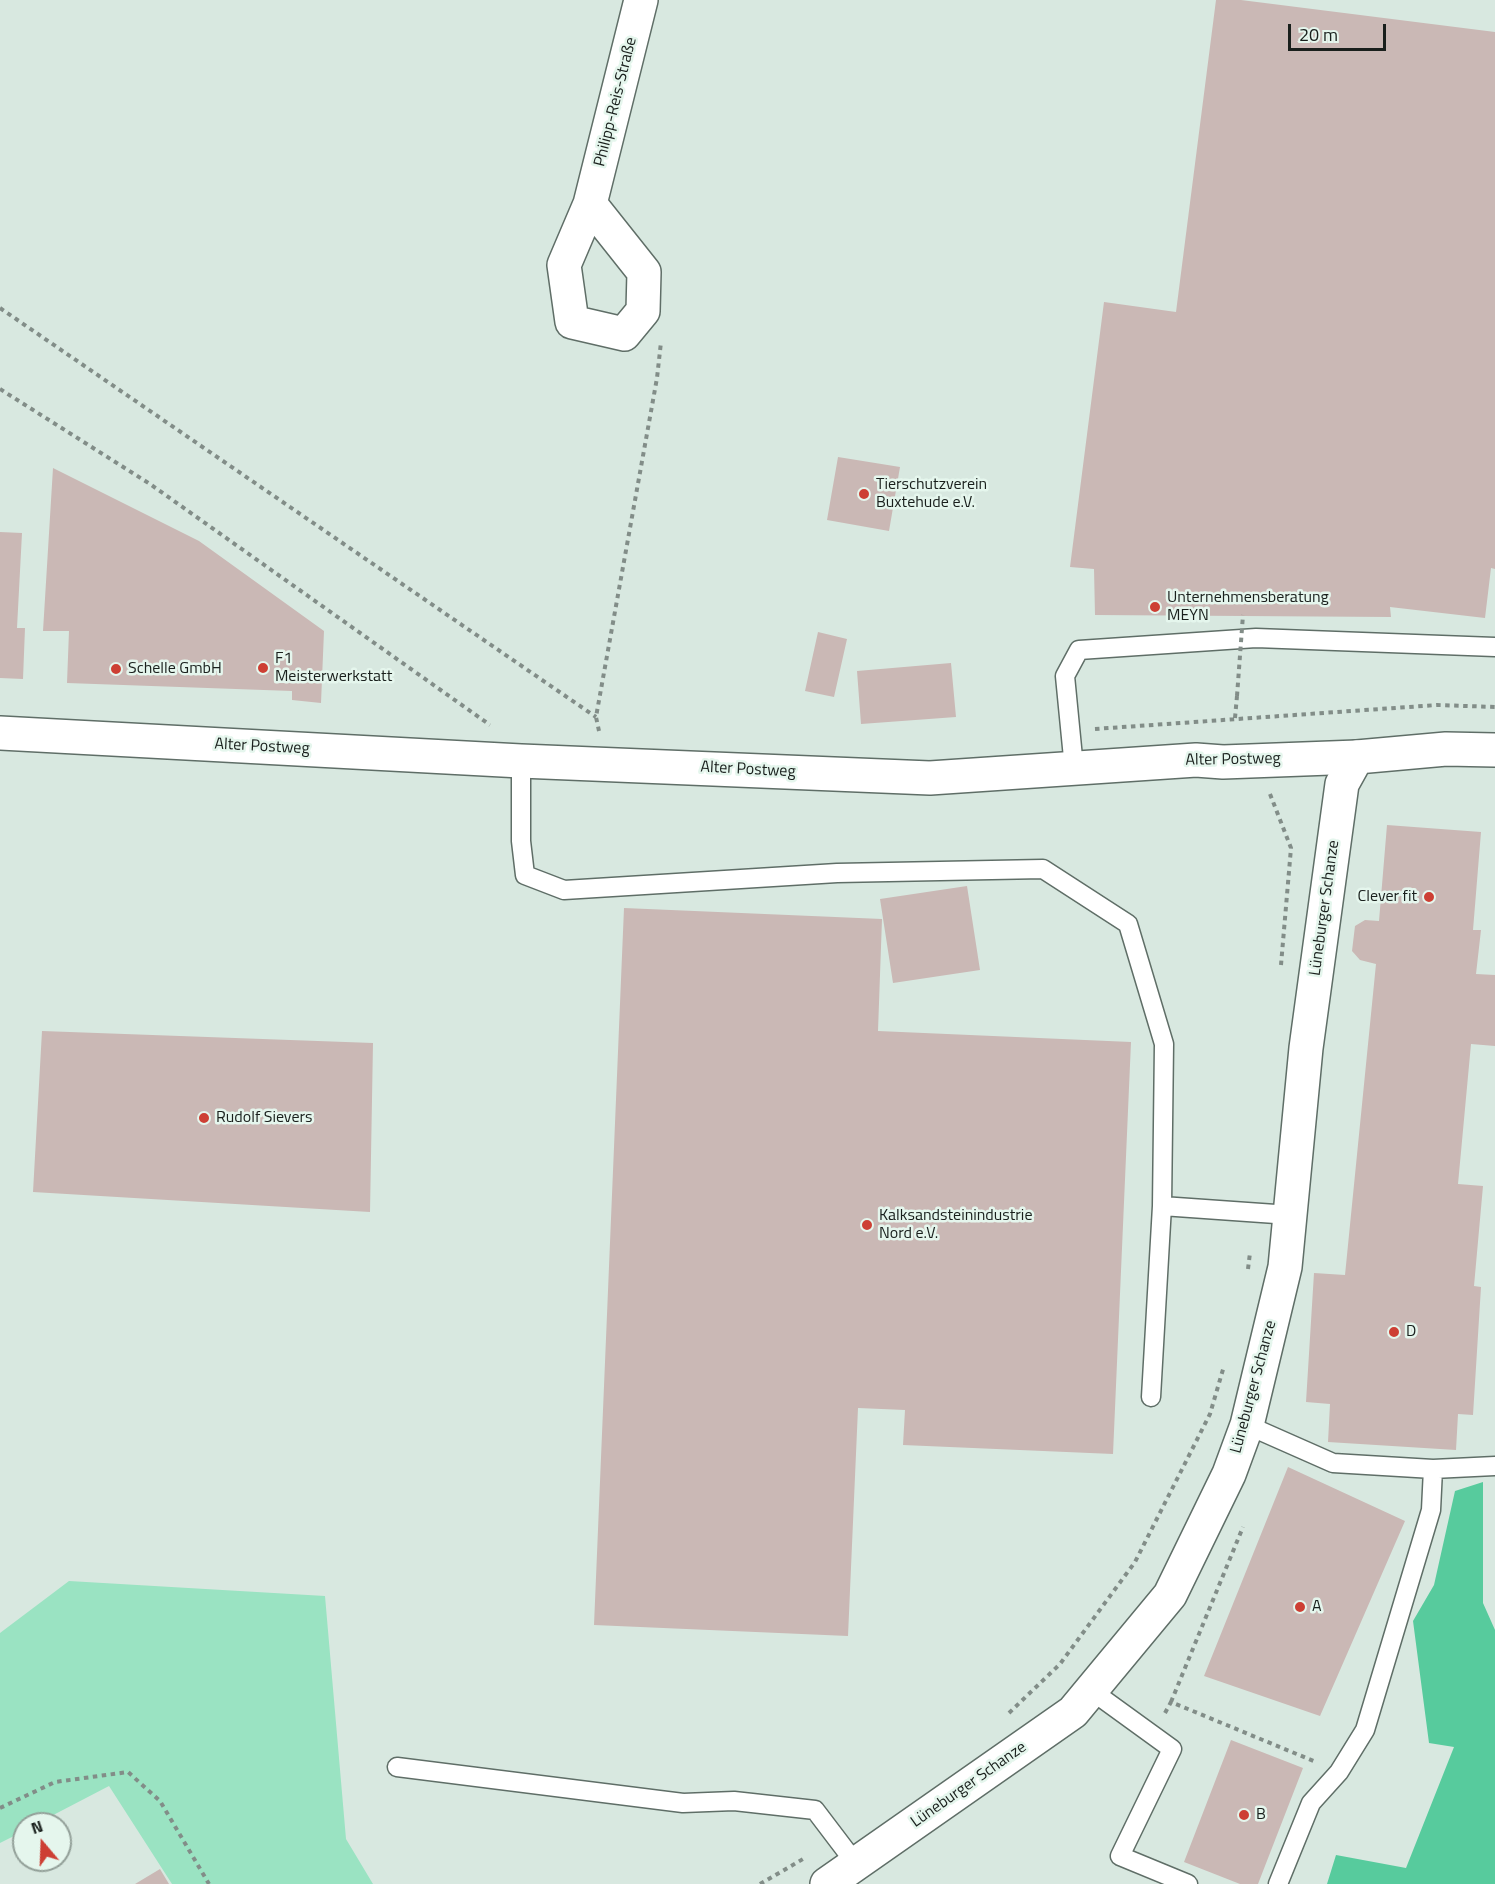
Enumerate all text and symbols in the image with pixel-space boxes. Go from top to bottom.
scale bar [1291,12,1388,50]
text: 20 m [1299,21,1338,48]
street label: Philipp-Reis-Straße [591,35,641,169]
place label: Tierschutzverein Buxtehude e.V. [876,475,987,513]
marker: Tierschutzverein Buxtehude e.V. [857,487,871,501]
place label: Unternehmensberatung MEYN [1167,588,1329,626]
marker: Unternehmensberatung MEYN [1148,600,1162,614]
place label: F1 Meisterwerkstatt [275,649,392,687]
place label: Schelle GmbH [128,659,222,679]
marker: F1 Meisterwerkstatt [256,661,270,675]
marker: Schelle GmbH [109,662,123,676]
street label: Alter Postweg [214,735,310,759]
street label: Alter Postweg [1185,750,1281,770]
street label: Alter Postweg [700,758,796,782]
street label: Lüneburger Schanze [1306,839,1344,977]
place label: Clever fit [1358,887,1417,907]
marker: Clever fit [1422,890,1436,904]
place label: Rudolf Sievers [216,1108,312,1128]
marker: Rudolf Sievers [197,1111,211,1125]
place label: Kalksandsteinindustrie Nord e.V. [879,1206,1032,1244]
marker: Kalksandsteinindustrie Nord e.V. [860,1218,874,1232]
street label: Lüneburger Schanze [1227,1319,1281,1455]
place label: D [1406,1322,1416,1342]
marker: D [1387,1325,1401,1339]
place label: A [1312,1597,1322,1617]
marker: A [1293,1600,1307,1614]
street label: Lüneburger Schanze [908,1738,1030,1832]
place label: B [1256,1805,1266,1825]
marker: B [1237,1808,1251,1822]
north arrow [12,1812,72,1872]
text: N [28,1814,46,1840]

